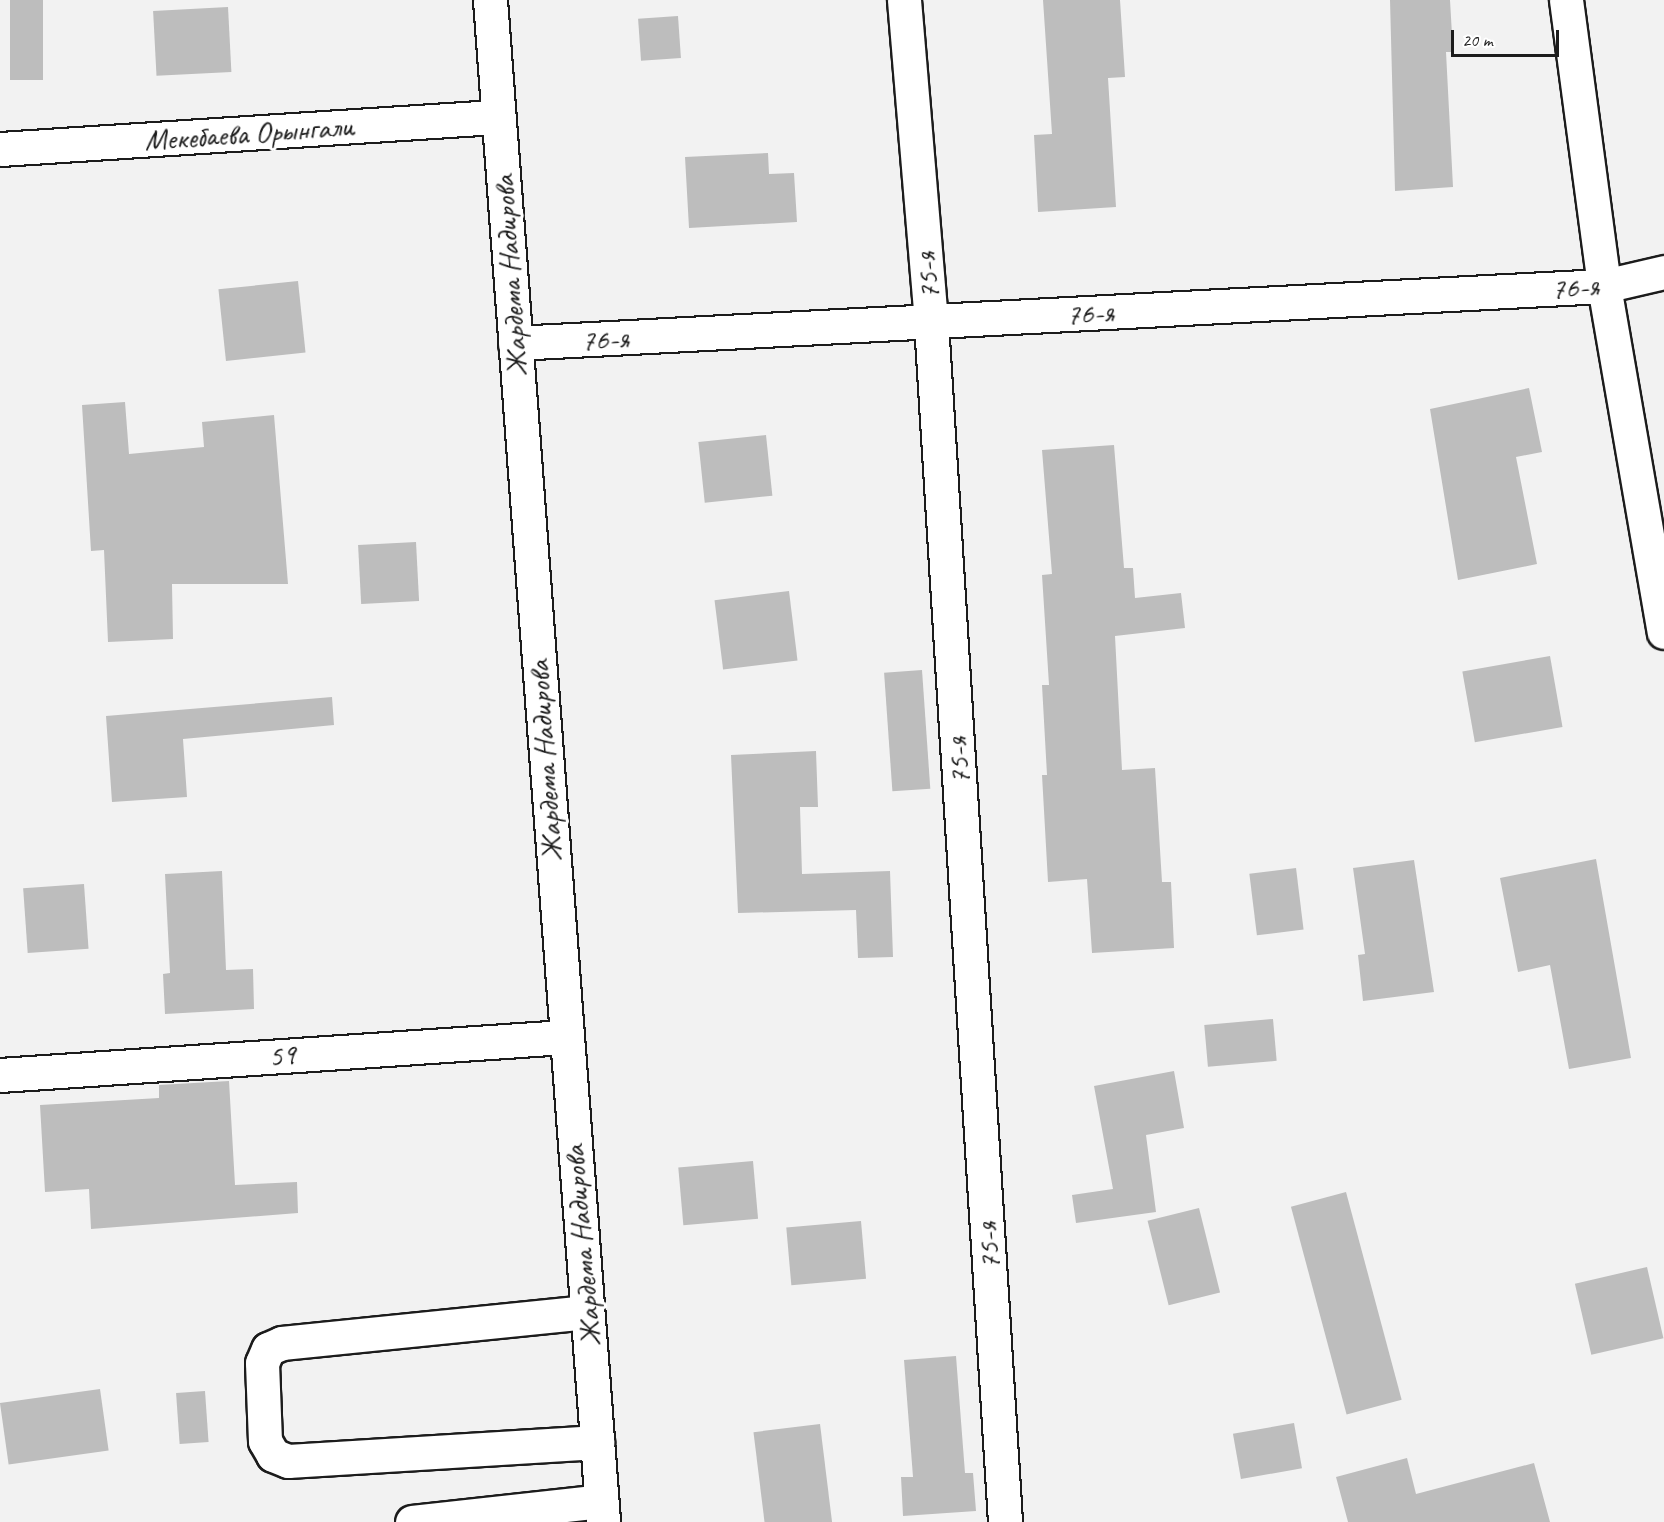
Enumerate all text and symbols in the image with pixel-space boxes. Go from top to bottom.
scale bar [1454,18,1562,56]
text: 20 m [1462,29,1493,51]
street label: Мекебаева Орынгали [143,108,355,158]
street label: Жардема Надирова [485,174,535,378]
street label: 75-я [907,251,947,301]
street label: 76-я [1550,267,1600,307]
street label: 76-я [1065,294,1115,332]
street label: 76-я [580,320,630,358]
street label: Жардема Надирова [520,659,570,863]
street label: 75-я [938,736,978,786]
street label: 59 [267,1036,297,1074]
street label: Жардема Надирова [555,1144,609,1348]
street label: 75-я [968,1221,1008,1271]

